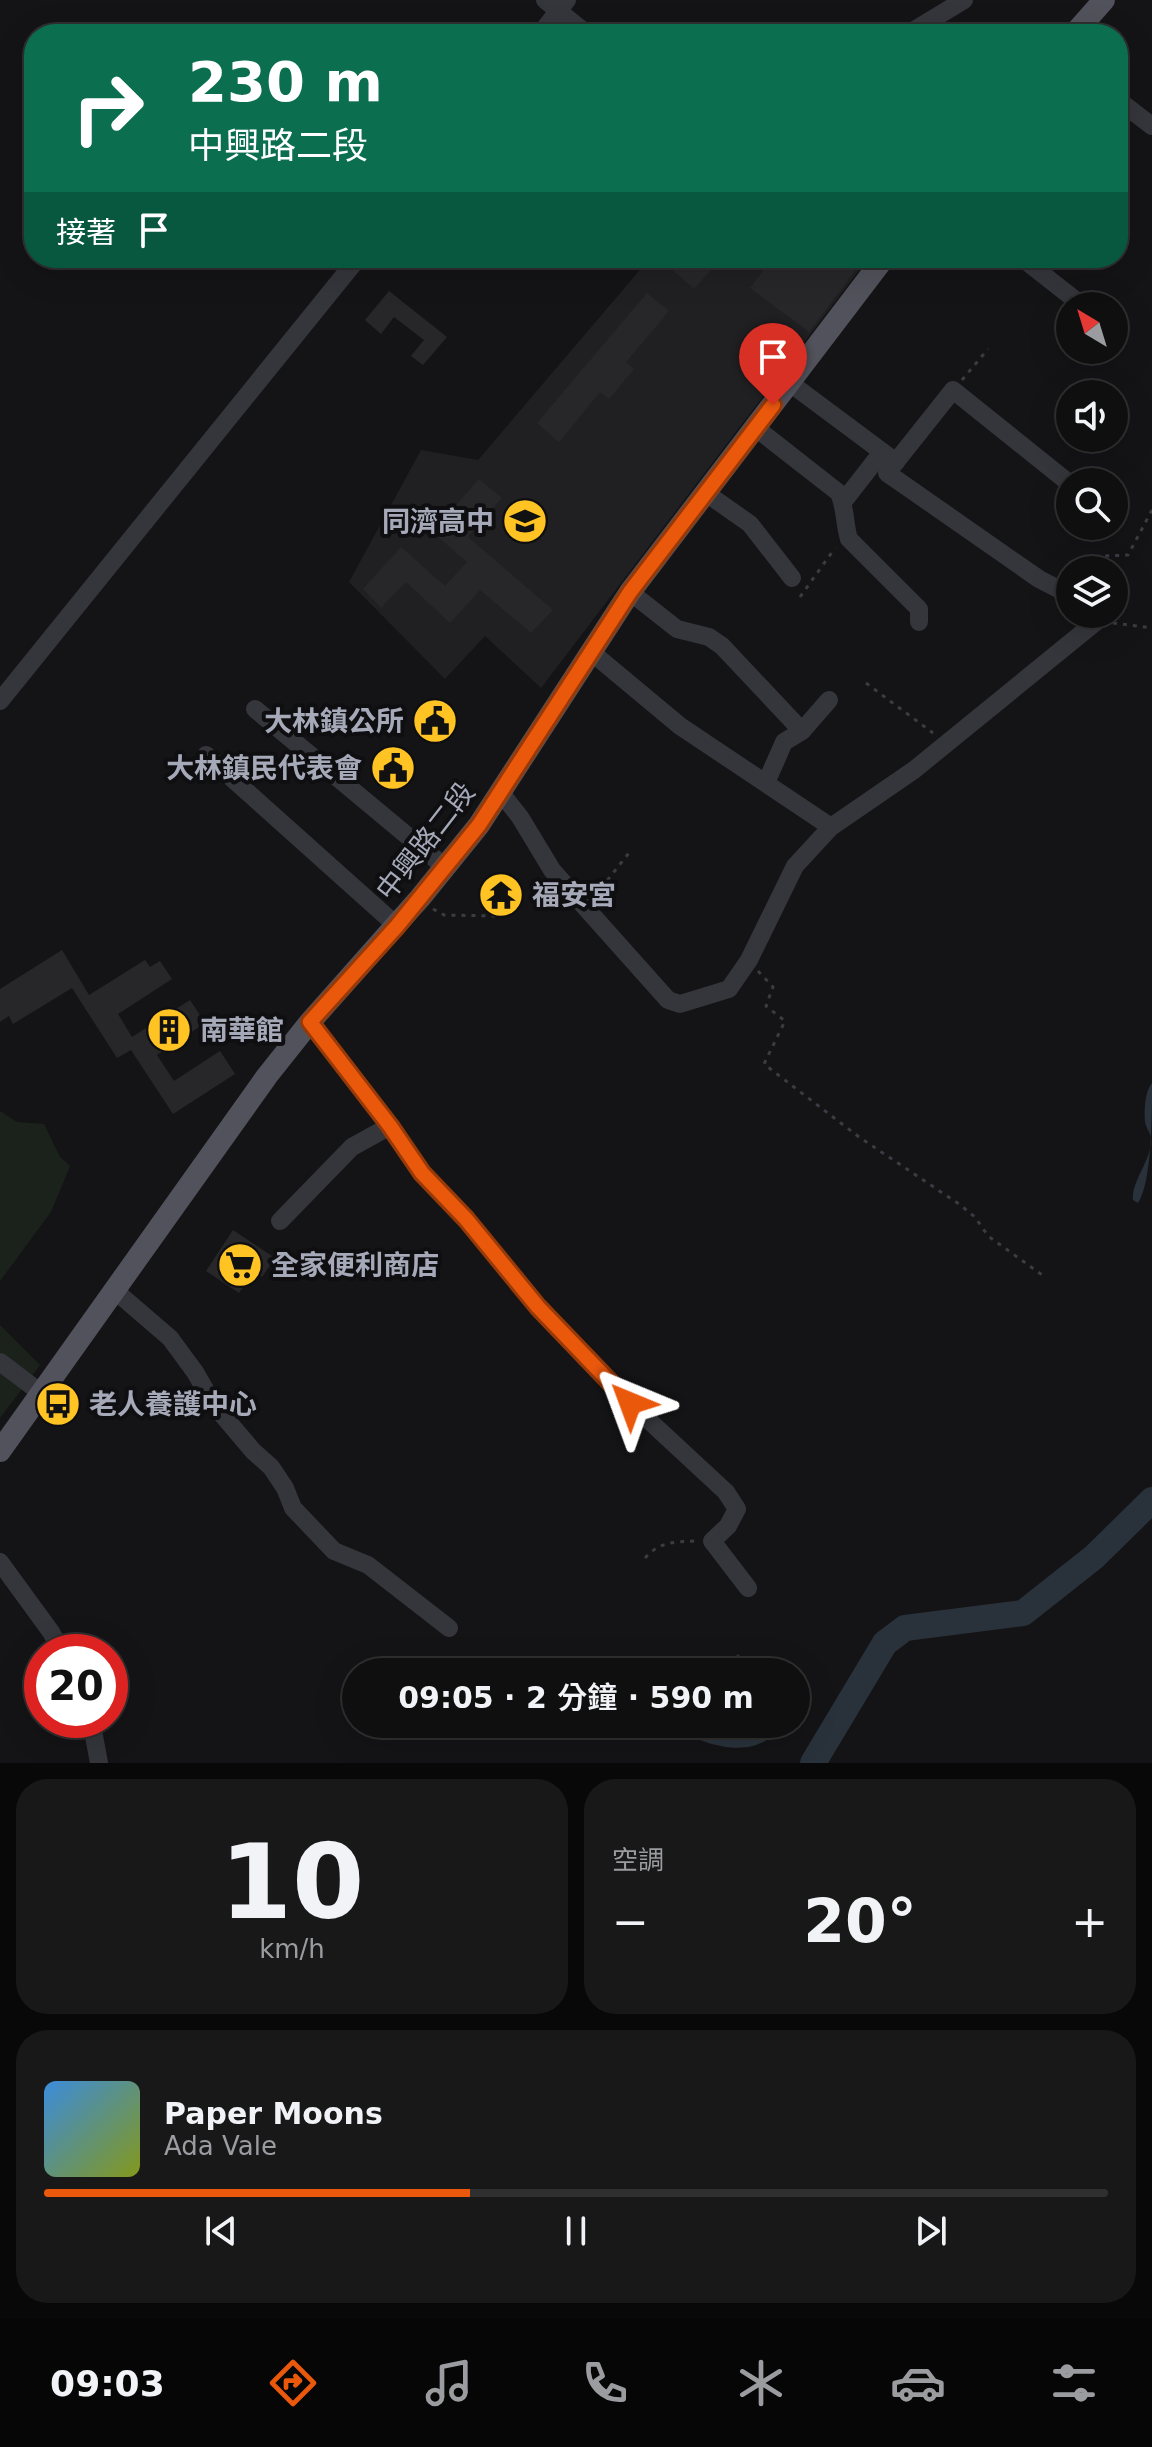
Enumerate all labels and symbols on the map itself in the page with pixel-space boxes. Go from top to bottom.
north arrow [1056,292,1128,364]
pin [739,323,807,405]
school or university icon: 同濟高中 [501,497,549,545]
place label: 同濟高中 [382,505,494,538]
public building icon: 大林鎮公所 [411,697,459,745]
place label: 大林鎮公所 [264,705,404,738]
public building icon: 大林鎮民代表會 [369,744,417,792]
place label: 大林鎮民代表會 [166,752,362,785]
street label: 中興路二段 [369,776,481,907]
temple icon: 福安宮 [477,871,525,919]
place label: 福安宮 [532,879,616,912]
building icon: 南華館 [145,1006,193,1054]
place label: 南華館 [200,1014,284,1047]
supermarket icon: 全家便利商店 [216,1241,264,1289]
place label: 全家便利商店 [271,1249,439,1282]
position arrow [588,1361,672,1445]
bus stop icon: 老人養護中心 [34,1380,82,1428]
place label: 老人養護中心 [89,1388,257,1421]
speed limit sign: 20 [24,1634,128,1738]

